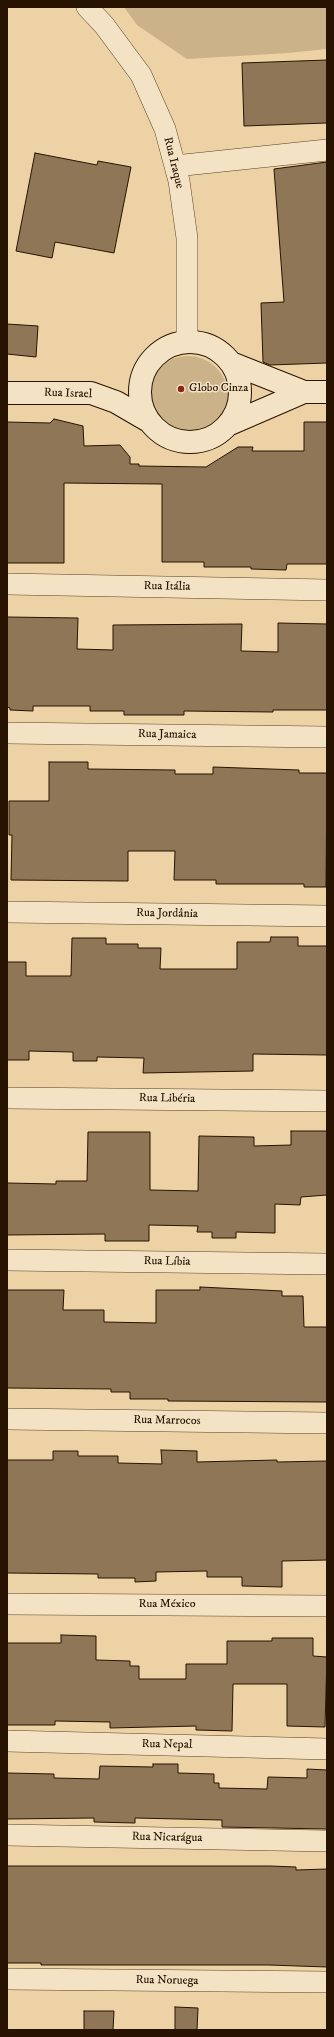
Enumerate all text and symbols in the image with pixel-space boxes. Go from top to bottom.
street label: Rua Iraque [160,136,186,190]
place label: Globo Cinza [189,382,248,396]
marker: Globo Cinza [176,384,186,394]
street label: Rua Israel [43,386,93,402]
street label: Rua Itália [143,579,191,595]
street label: Rua Jamaica [138,727,196,743]
street label: Rua Jordânia [136,906,198,922]
street label: Rua Libéria [139,1091,195,1107]
street label: Rua Líbia [143,1254,191,1270]
street label: Rua Marrocos [133,1413,201,1429]
street label: Rua México [138,1598,196,1612]
street label: Rua Nepal [141,1737,193,1753]
street label: Rua Nicarágua [132,1830,202,1846]
street label: Rua Noruega [135,1973,199,1989]

